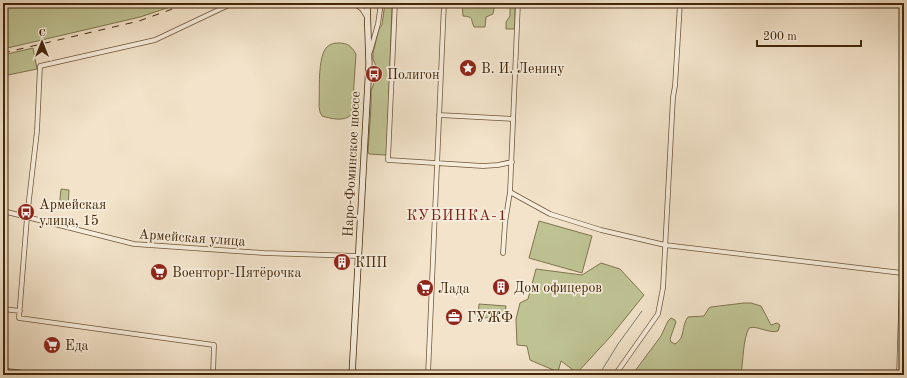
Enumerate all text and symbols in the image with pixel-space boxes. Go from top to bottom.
north arrow [22,22,62,62]
scale bar [757,22,861,48]
text: С [38,28,46,39]
text: 200 m [763,31,797,43]
place icon: В. И. Ленину [458,58,478,78]
place label: В. И. Ленину [481,62,565,76]
bus stop icon: Полигон [364,64,384,84]
place label: Полигон [387,68,440,82]
street label: Наро-Фоминское шоссе [341,91,363,237]
place label: Армейская улица, 15 [39,198,106,228]
bus stop icon: Армейская улица, 15 [16,202,36,222]
district label: КУБИНКА-1 [406,209,508,224]
street label: Армейская улица [138,227,246,249]
building icon: КПП [332,252,352,272]
place label: КПП [355,256,387,270]
supermarket icon: Военторг-Пятёрочка [149,262,169,282]
place label: Военторг-Пятёрочка [172,266,301,280]
building icon: Дом офицеров [491,277,511,297]
supermarket icon: Лада [415,278,435,298]
place label: Дом офицеров [514,281,602,296]
place label: Лада [438,282,470,296]
office icon: ГУЖФ [444,307,464,327]
place label: ГУЖФ [467,311,513,325]
supermarket icon: Еда [42,335,62,355]
place label: Еда [65,339,89,353]

